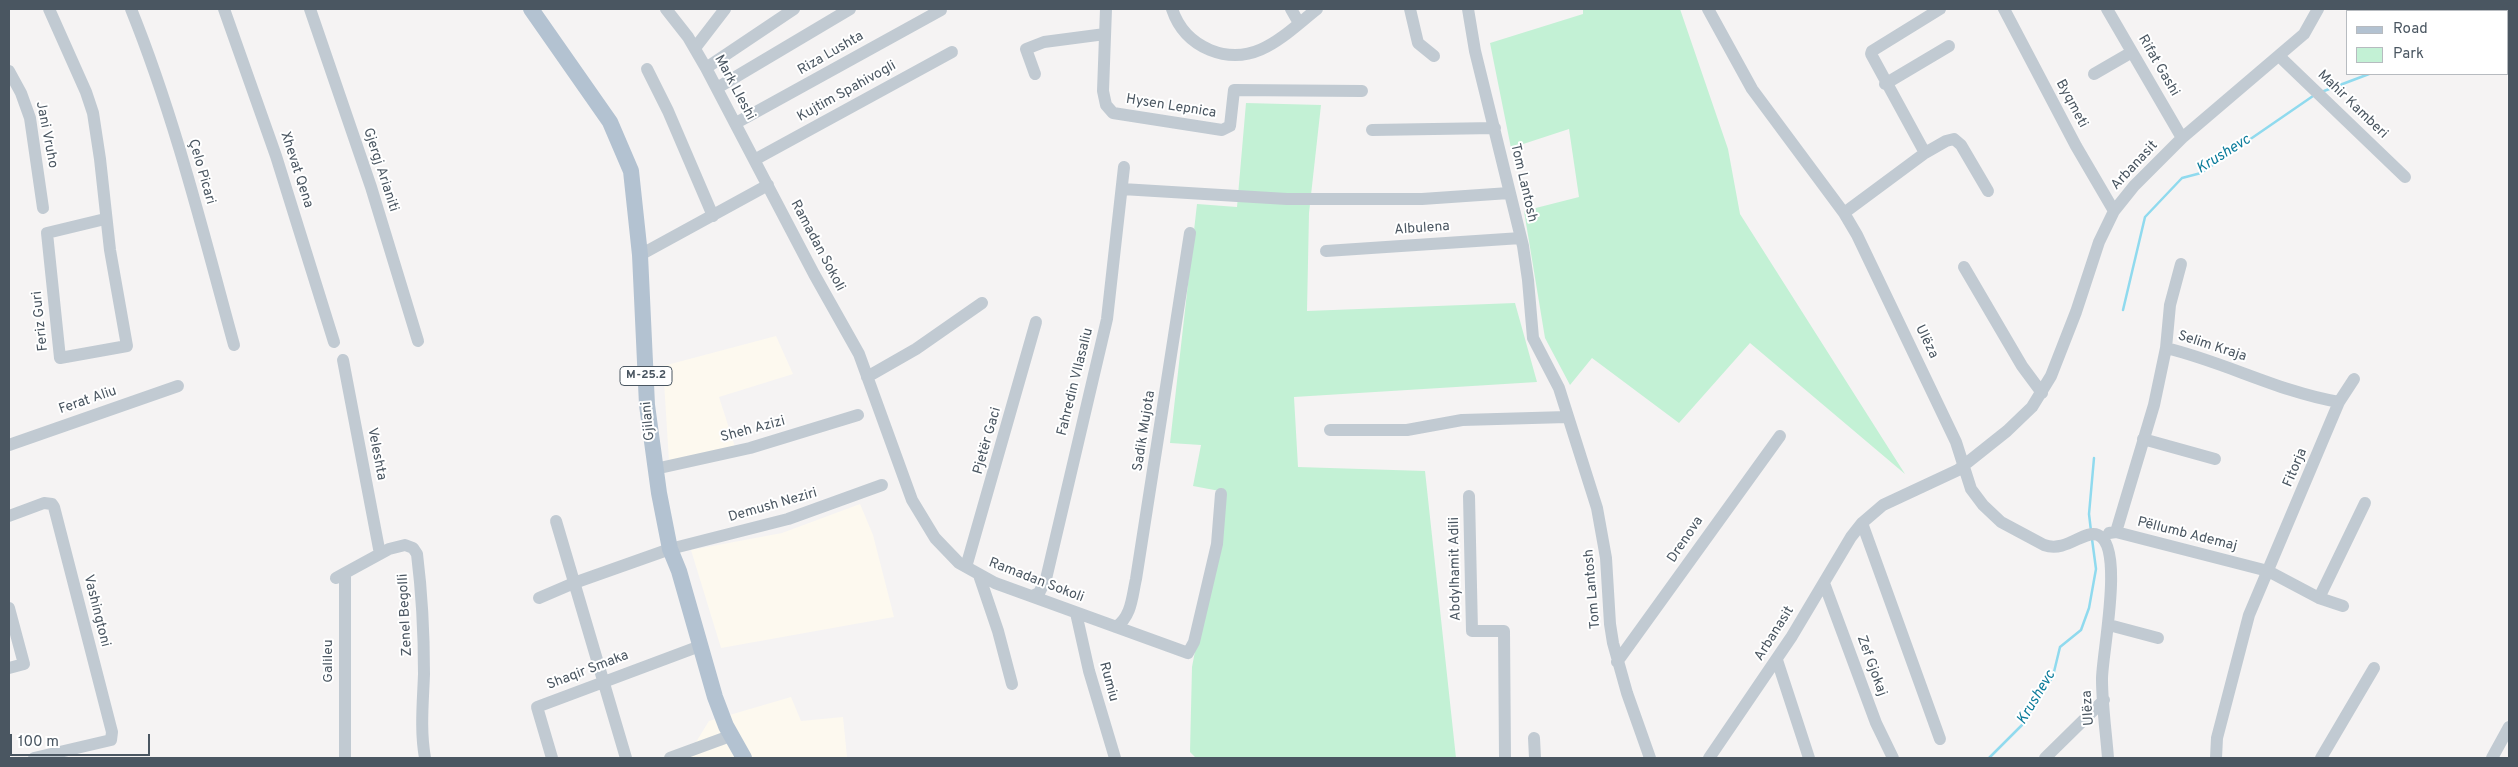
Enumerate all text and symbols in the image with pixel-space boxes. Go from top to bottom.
legend [2346,10,2508,75]
text: Road [2393,20,2428,39]
street label: Riza Lushta [795,28,867,80]
street label: Rifat Gashi [2134,32,2182,100]
text: Park [2393,45,2424,64]
street label: Mark Lleshi [710,53,758,123]
street label: Kujtim Spahivogli [795,58,899,126]
street label: Mahir Kamberi [2313,67,2391,143]
street label: Byqmeti [2051,77,2091,131]
street label: Hysen Lepnica [1125,92,1217,122]
street label: Jani Vruho [31,100,61,170]
street label: Gjergj Arianiti [359,126,401,214]
street label: Xhevat Qena [276,130,316,210]
water label: Krushevc [2194,131,2254,179]
street label: Çelo Picari [184,137,218,207]
street label: Arbanasit [2108,138,2162,194]
street label: Tom Lantosh [1506,142,1540,224]
street label: Ramadan Sokoli [786,198,848,294]
street label: Albulena [1394,219,1450,239]
street label: Feriz Guri [29,290,53,352]
street label: Ulëza [1911,322,1941,362]
street label: Fahredin Vllasaliu [1054,326,1098,438]
street label: Selim Kraja [2176,328,2248,366]
road number: M-25.2 [620,366,672,386]
street label: Ferat Aliu [57,383,119,419]
street label: Sadik Mujota [1130,389,1160,473]
street label: Gjilani [639,401,659,441]
street label: Pjetër Gaci [970,406,1006,476]
street label: Sheh Azizi [719,413,787,447]
street label: Veleshta [363,426,389,482]
street label: Fitorja [2280,446,2312,490]
street label: Demush Neziri [727,485,819,527]
street label: Drenova [1664,514,1708,566]
street label: Pëllumb Ademaj [2135,514,2239,556]
street label: Abdylhamit Adili [1447,517,1465,621]
street label: Tom Lantosh [1581,548,1605,630]
street label: Ramadan Sokoli [986,555,1086,607]
street label: Vashingtoni [79,573,113,649]
street label: Zenel Begolli [395,573,417,657]
street label: Arbanasit [1752,604,1798,664]
street label: Zef Gjokaj [1852,633,1890,699]
street label: Galileu [321,639,337,683]
street label: Shaqir Smaka [545,648,631,694]
street label: Rumiu [1095,660,1121,704]
water label: Krushevc [2014,668,2060,728]
street label: Ulëza [2079,690,2099,726]
scale bar [12,724,152,756]
text: 100 m [18,733,59,752]

